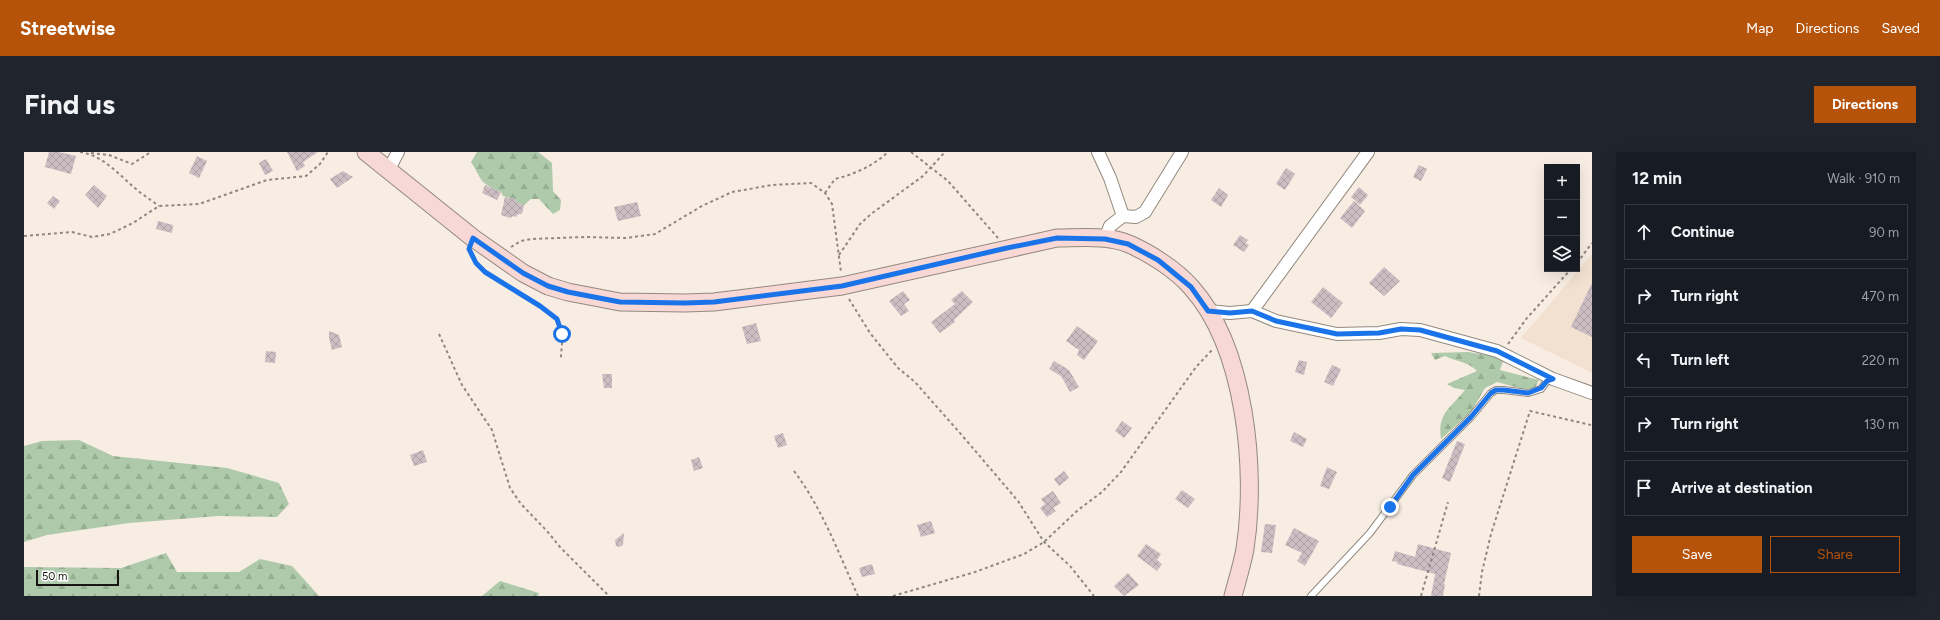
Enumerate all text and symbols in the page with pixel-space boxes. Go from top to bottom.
text: Streetwise [20,17,115,40]
text: Map [1746,20,1774,37]
text: Directions [1796,20,1859,37]
text: Saved [1881,20,1920,37]
button: Directions [1814,86,1916,123]
text: Find us [24,87,115,121]
map controls [1544,164,1580,272]
button: + [1544,164,1580,200]
text: 12 min [1632,168,1682,188]
text: Walk · 910 m [1827,171,1900,186]
button: − [1544,200,1580,236]
icon: ahead [1633,221,1655,243]
text: Continue [1671,223,1734,241]
text: 90 m [1869,225,1899,240]
button: layers [1544,236,1580,272]
icon: right [1633,285,1655,307]
text: Turn right [1671,287,1739,305]
text: 470 m [1861,289,1899,304]
route start [553,325,571,343]
icon: left [1633,349,1655,371]
text: Turn left [1671,351,1729,369]
text: 220 m [1862,353,1899,368]
icon: right [1633,413,1655,435]
text: Turn right [1671,415,1739,433]
text: 130 m [1864,417,1899,432]
icon: arrive [1633,477,1655,499]
text: Arrive at destination [1671,479,1812,497]
route end [1381,498,1399,516]
button: Save [1632,536,1762,573]
button: Share [1770,536,1900,573]
scale bar [36,568,119,587]
text: 50 m [42,570,67,583]

